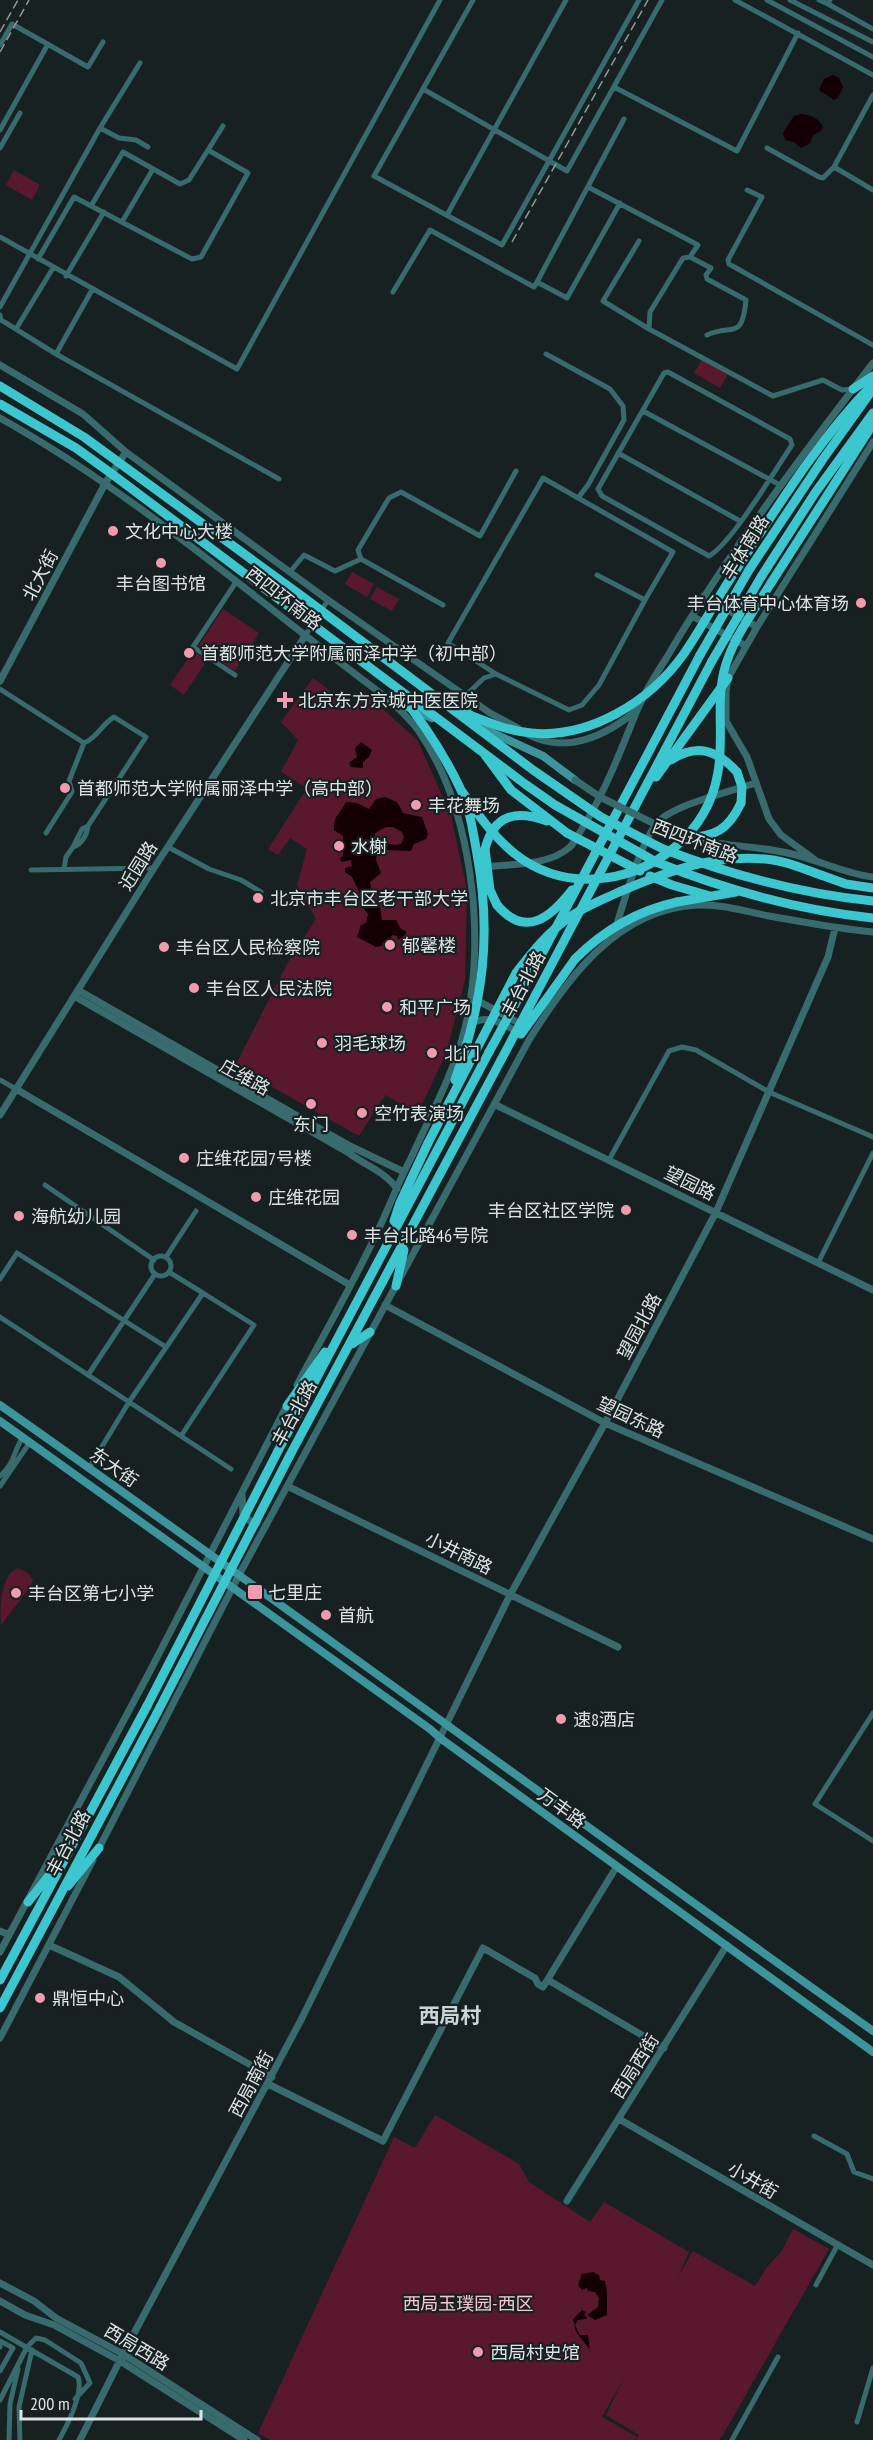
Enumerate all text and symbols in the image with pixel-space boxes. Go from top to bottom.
street label: 丰体南路 [716,510,774,584]
place label: 文化中心大楼 [125,520,233,543]
marker: 文化中心大楼 [106,524,120,538]
street label: 北大街 [17,546,63,604]
marker: 丰台图书馆 [154,556,168,570]
street label: 西四环南路 [241,561,327,635]
place label: 丰台图书馆 [116,572,206,595]
place label: 丰台体育中心体育场 [687,592,849,615]
marker: 丰台体育中心体育场 [854,596,868,610]
place label: 首都师范大学附属丽泽中学（初中部） [201,642,507,665]
marker: 首都师范大学附属丽泽中学（初中部） [182,646,196,660]
place label: 北京东方京城中医医院 [298,689,478,712]
marker: 北京东方京城中医医院 [276,691,294,709]
place label: 首都师范大学附属丽泽中学（高中部） [77,777,383,800]
marker: 首都师范大学附属丽泽中学（高中部） [58,781,72,795]
place label: 丰花舞场 [428,794,500,817]
marker: 丰花舞场 [409,798,423,812]
street label: 西四环南路 [649,814,741,868]
place label: 水榭 [351,835,387,858]
street label: 近园路 [114,837,162,895]
marker: 水榭 [332,839,346,853]
place label: 北京市丰台区老干部大学 [270,887,468,910]
marker: 北京市丰台区老干部大学 [251,891,265,905]
place label: 郁馨楼 [402,934,456,957]
place label: 丰台区人民检察院 [176,936,320,959]
marker: 郁馨楼 [383,938,397,952]
marker: 丰台区人民检察院 [157,940,171,954]
street label: 丰台北路 [496,947,550,1021]
place label: 丰台区人民法院 [206,977,332,1000]
marker: 丰台区人民法院 [187,981,201,995]
place label: 和平广场 [399,996,471,1019]
marker: 和平广场 [380,1000,394,1014]
place label: 羽毛球场 [334,1032,406,1055]
marker: 羽毛球场 [315,1036,329,1050]
place label: 北门 [444,1042,480,1065]
marker: 北门 [425,1046,439,1060]
street label: 庄维路 [216,1054,274,1100]
marker: 东门 [304,1097,318,1111]
place label: 空竹表演场 [374,1102,464,1125]
marker: 空竹表演场 [355,1106,369,1120]
place label: 东门 [293,1113,329,1136]
place label: 庄维花园7号楼 [196,1147,312,1170]
marker: 庄维花园7号楼 [177,1151,191,1165]
street label: 望园路 [661,1161,719,1205]
place label: 庄维花园 [268,1186,340,1209]
marker: 庄维花园 [249,1190,263,1204]
place label: 丰台区社区学院 [488,1199,614,1222]
marker: 丰台区社区学院 [619,1203,633,1217]
place label: 海航幼儿园 [31,1205,121,1228]
marker: 海航幼儿园 [12,1209,26,1223]
place label: 丰台北路46号院 [364,1224,488,1247]
marker: 丰台北路46号院 [345,1228,359,1242]
street label: 望园北路 [612,1289,666,1363]
street label: 丰台北路 [266,1376,322,1450]
street label: 望园东路 [594,1391,668,1443]
street label: 东大街 [85,1442,143,1492]
street label: 小井南路 [422,1527,496,1579]
place label: 七里庄 [268,1581,322,1604]
place label: 丰台区第七小学 [28,1582,154,1605]
marker: 七里庄 [246,1583,264,1601]
marker: 丰台区第七小学 [9,1586,23,1600]
place label: 首航 [338,1604,374,1627]
marker: 首航 [319,1608,333,1622]
place label: 速8酒店 [573,1708,635,1731]
marker: 速8酒店 [554,1712,568,1726]
street label: 万丰路 [533,1783,591,1833]
street label: 丰台北路 [41,1806,95,1880]
place label: 鼎恒中心 [52,1987,124,2010]
marker: 鼎恒中心 [33,1991,47,2005]
district label: 西局村 [419,2002,482,2029]
street label: 西局西街 [606,2029,664,2103]
street label: 西局南街 [224,2047,278,2121]
street label: 小井街 [724,2157,782,2203]
park label: 西局玉璞园-西区 [402,2292,534,2315]
street label: 西局西路 [100,2319,174,2375]
place label: 西局村史馆 [490,2341,580,2364]
marker: 西局村史馆 [471,2345,485,2359]
scale bar [21,2383,201,2421]
text: 200 m [30,2392,70,2415]

